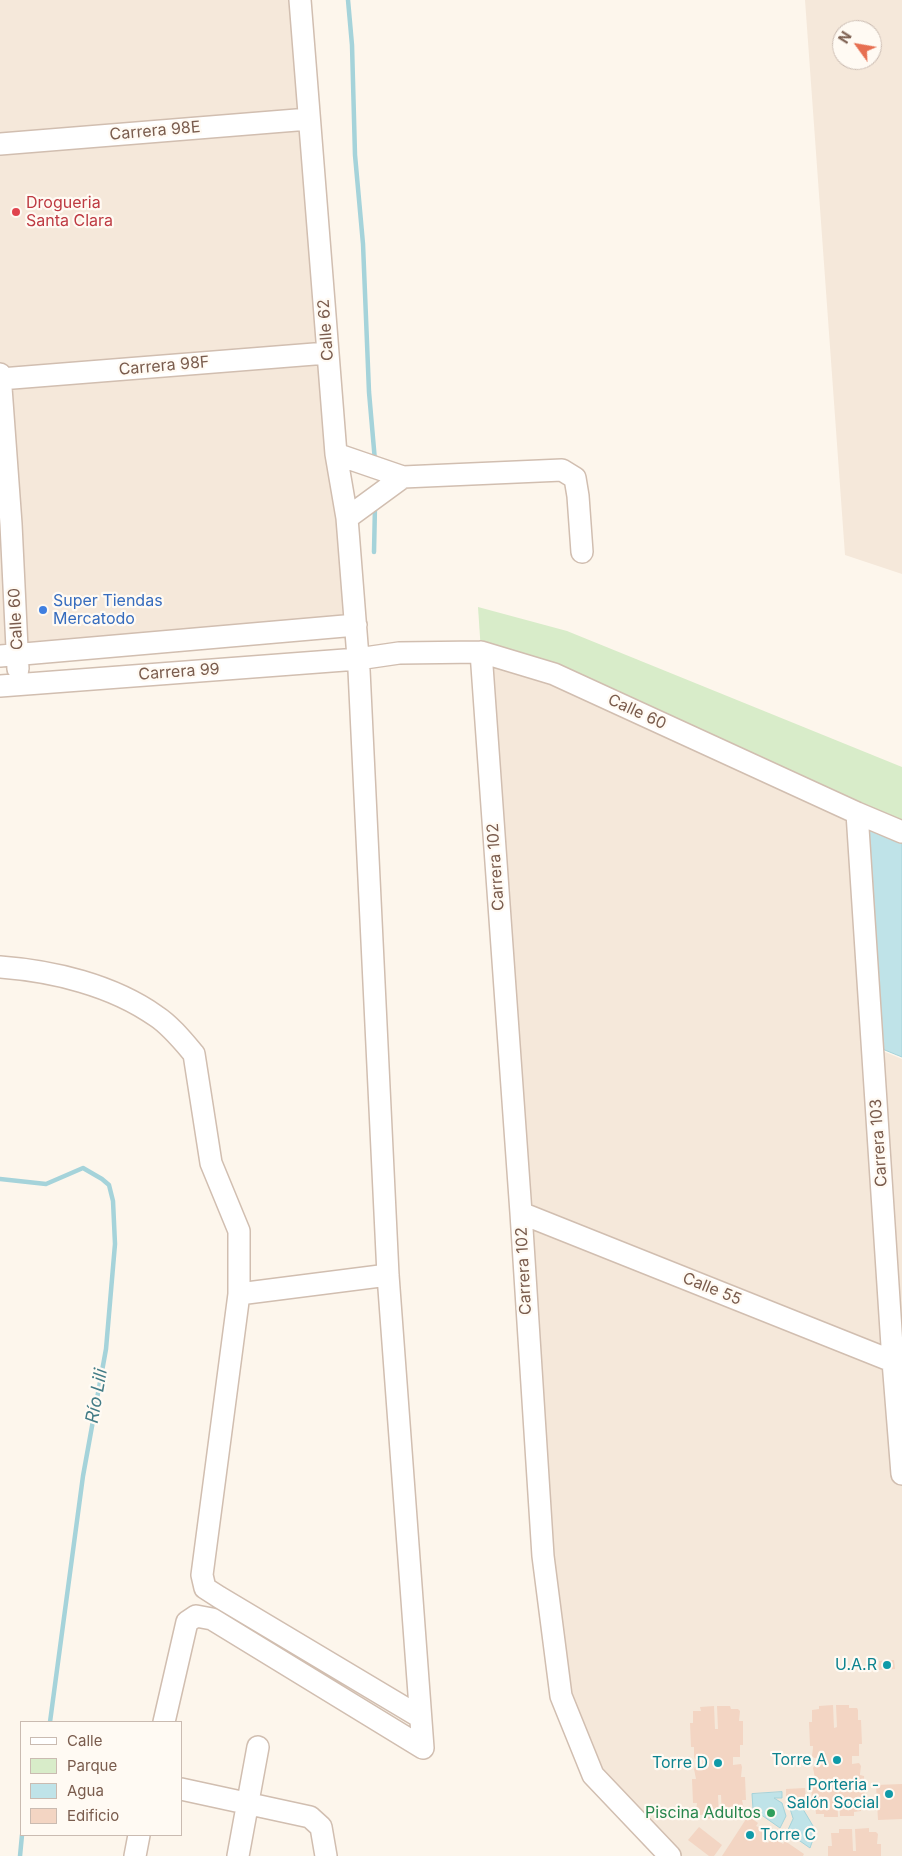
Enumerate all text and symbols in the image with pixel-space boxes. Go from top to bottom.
north arrow [832,20,882,70]
text: N [835,28,855,46]
street label: Carrera 98E [109,117,201,145]
place label: Drogueria Santa Clara [26,193,113,231]
marker: Drogueria Santa Clara [10,206,22,218]
street label: Calle 62 [314,298,338,362]
street label: Carrera 98F [118,352,210,380]
street label: Calle 60 [5,587,27,651]
place label: Super Tiendas Mercatodo [53,591,163,629]
marker: Super Tiendas Mercatodo [37,604,49,616]
street label: Carrera 99 [138,660,220,684]
street label: Calle 60 [605,690,669,734]
street label: Carrera 102 [483,822,509,912]
street label: Carrera 103 [866,1098,892,1188]
street label: Carrera 102 [512,1227,536,1315]
street label: Calle 55 [680,1269,744,1309]
water label: Río Lili [82,1367,112,1425]
place label: U.A.R [835,1655,877,1675]
marker: U.A.R [881,1659,893,1671]
legend [20,1721,182,1836]
text: Calle [67,1731,102,1750]
place label: Torre A [771,1750,827,1770]
place label: Torre D [652,1753,708,1773]
marker: Torre A [831,1754,843,1766]
text: Parque [67,1756,117,1775]
marker: Torre D [712,1757,724,1769]
place label: Porteria - Salón Social [787,1775,879,1813]
text: Agua [67,1781,104,1800]
marker: Porteria - Salón Social [883,1788,895,1800]
place label: Piscina Adultos [645,1803,761,1823]
text: Edificio [67,1806,119,1825]
marker: Piscina Adultos [765,1807,777,1819]
place label: Torre C [760,1825,816,1845]
marker: Torre C [744,1829,756,1841]

